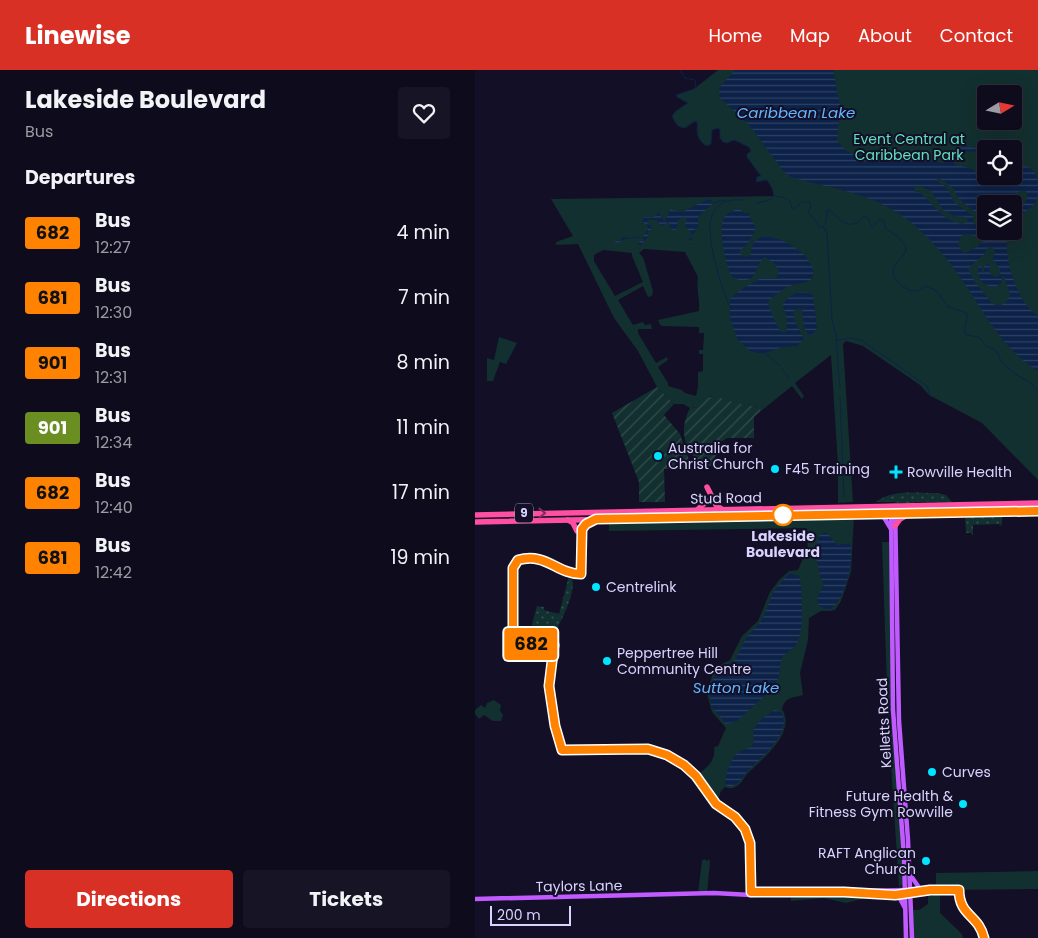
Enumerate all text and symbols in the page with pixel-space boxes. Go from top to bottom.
text: Linewise [25,19,131,52]
text: Home [708,23,762,48]
text: Map [790,23,830,48]
text: About [858,23,912,48]
text: Contact [940,23,1013,48]
text: Lakeside Boulevard [25,83,266,116]
north arrow [977,85,1023,130]
map controls [977,85,1022,240]
button: heart [398,87,450,139]
water label: Caribbean Lake [737,102,855,123]
text: Bus [25,120,53,143]
park label: Event Central at Caribbean Park [853,129,965,165]
button: locate [977,140,1022,185]
text: Departures [25,164,135,191]
button: layers [977,195,1022,240]
text: Bus [95,207,131,234]
text: 4 min [397,219,450,246]
text: 682 [36,220,69,245]
text: 12:27 [95,236,131,259]
text: Bus [95,272,131,299]
text: 7 min [398,284,450,311]
text: 681 [38,285,67,310]
text: 12:30 [95,301,132,324]
text: Bus [95,337,131,364]
text: 8 min [397,349,450,376]
text: 901 [38,350,67,375]
text: 12:31 [95,366,127,389]
text: Bus [95,402,131,429]
text: 11 min [396,414,450,441]
text: 901 [38,415,67,440]
text: 12:34 [95,431,132,454]
place label: Australia for Christ Church [668,438,764,474]
marker: Australia for Christ Church [652,450,664,462]
place label: F45 Training [785,459,870,479]
place label: Rowville Health [907,462,1012,482]
marker: F45 Training [769,463,781,475]
marker: Rowville Health [889,465,903,479]
text: Bus [95,467,131,494]
text: 17 min [392,479,450,506]
text: 682 [36,480,69,505]
street label: Stud Road [690,487,762,509]
text: 12:40 [95,496,133,519]
road number: 9 [515,503,533,522]
marker: Lakeside Boulevard [772,504,794,526]
one-way arrow [538,508,546,518]
place label: Lakeside Boulevard [746,526,820,562]
text: Bus [95,532,131,559]
text: 19 min [390,544,450,571]
text: 681 [38,545,67,570]
text: 12:42 [95,561,132,584]
place label: Centrelink [606,577,677,597]
marker: Centrelink [590,581,602,593]
line badge: 682 [502,628,560,660]
text: 682 [514,631,548,656]
place label: Peppertree Hill Community Centre [617,643,751,679]
marker: Peppertree Hill Community Centre [601,655,613,667]
water label: Sutton Lake [693,677,779,698]
street label: Kelletts Road [872,677,896,769]
place label: Curves [942,762,991,782]
marker: Curves [926,766,938,778]
place label: Future Health & Fitness Gym Rowville [809,786,954,822]
marker: Future Health & Fitness Gym Rowville [957,798,969,810]
place label: RAFT Anglican Church [818,843,916,879]
marker: RAFT Anglican Church [920,855,932,867]
button: Directions [25,870,233,928]
button: Tickets [243,870,450,928]
street label: Taylors Lane [535,875,623,897]
scale bar [490,903,571,926]
text: 200 m [497,905,541,925]

